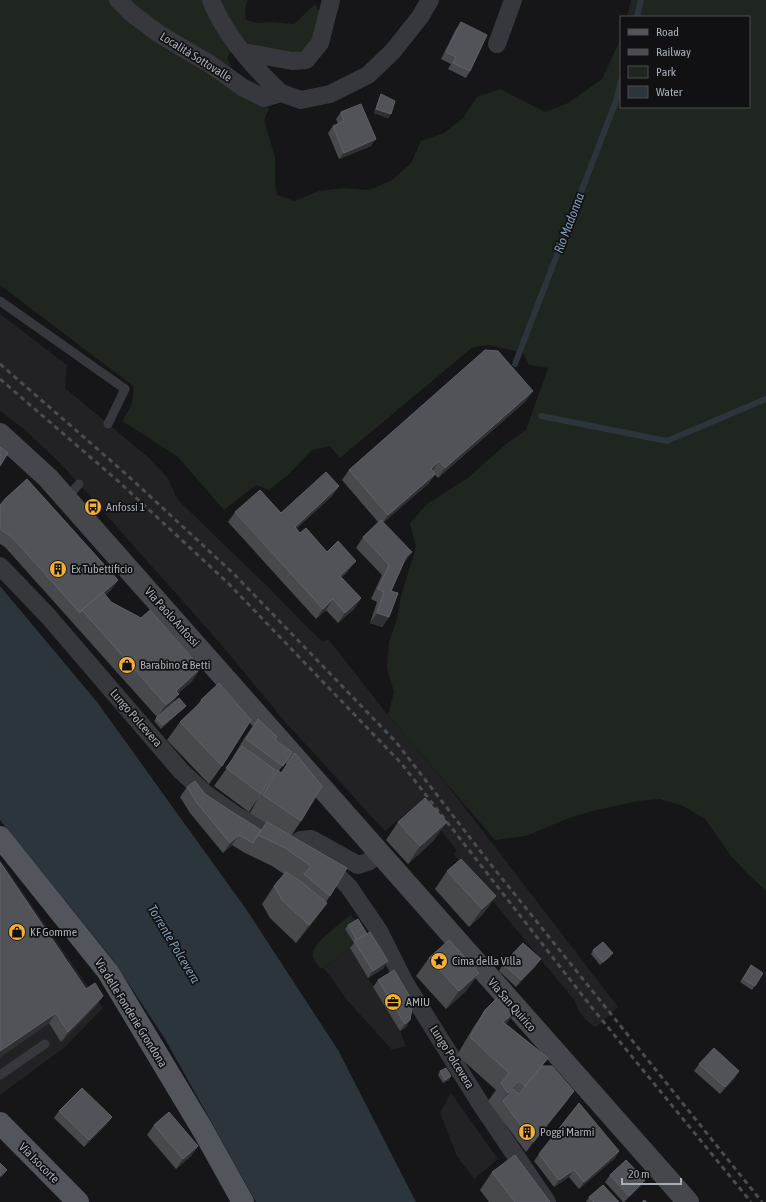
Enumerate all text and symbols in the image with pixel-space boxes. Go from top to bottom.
legend [620,16,750,108]
text: Road [656,25,679,39]
street label: Località Sottovalle [158,29,234,85]
text: Railway [656,45,691,59]
text: Park [656,65,677,79]
text: Water [656,85,683,99]
water label: Rio Madonna [551,191,587,255]
bus stop icon: Anfossi 1 [83,497,103,517]
place label: Anfossi 1 [106,500,146,514]
building icon: Ex Tubettificio [48,559,68,579]
place label: Ex Tubettificio [71,562,133,576]
street label: Via Paolo Anfossi [142,584,202,650]
shop icon: Barabino & Betti [117,655,137,675]
place label: Barabino & Betti [140,658,210,672]
street label: Lungo Polcevera [107,686,165,750]
water label: Torrente Polcevera [145,902,203,986]
shop icon: KF Gomme [7,922,27,942]
place label: KF Gomme [30,925,77,939]
place icon: Cima della Villa [429,951,449,971]
place label: Cima della Villa [452,954,521,968]
street label: Via delle Fonderie Grondona [92,956,170,1070]
street label: Via San Quirico [485,976,539,1035]
office icon: AMIU [383,992,403,1012]
place label: AMIU [406,995,430,1009]
street label: Lungo Polcevera [427,1023,477,1091]
building icon: Poggi Marmi [517,1122,537,1142]
place label: Poggi Marmi [540,1125,594,1139]
street label: Via Isocorte [16,1140,62,1186]
scale bar [622,1160,681,1186]
text: 20 m [628,1167,650,1181]

